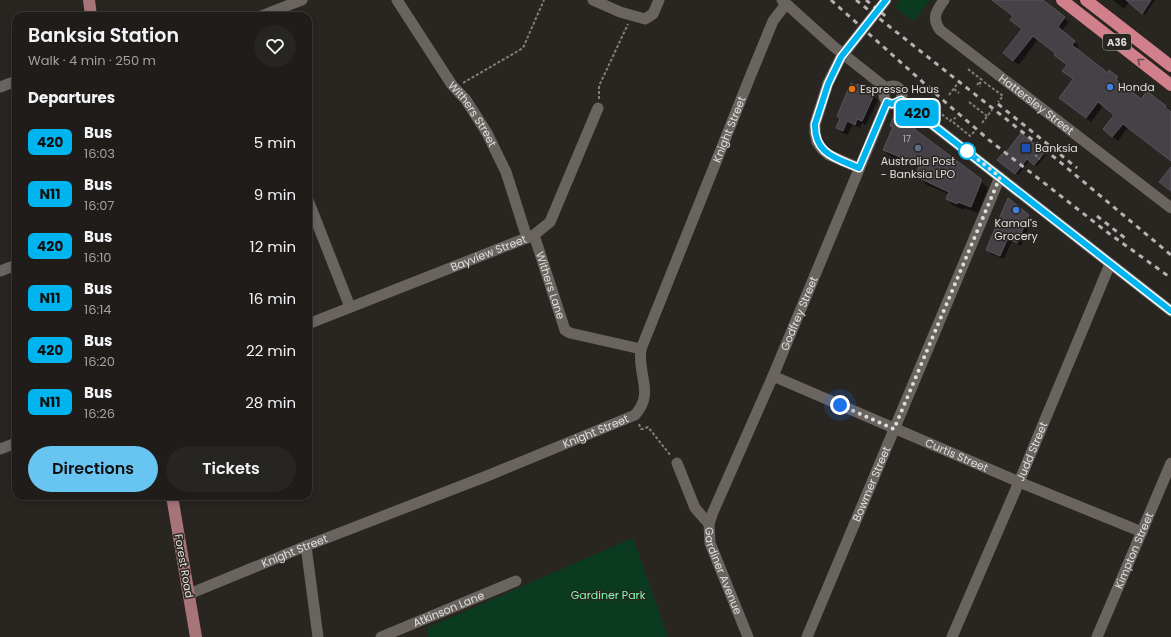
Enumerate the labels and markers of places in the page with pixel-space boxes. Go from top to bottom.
place label: Honda [1118,79,1155,95]
place label: Espresso Haus [860,81,939,97]
marker: Honda [1105,82,1115,92]
marker: Espresso Haus [847,84,857,94]
place label: Banksia [1035,140,1078,156]
unlabelled marker [958,142,976,160]
marker: Banksia [1020,142,1032,154]
marker: Australia Post - Banksia LPO [913,143,923,153]
place label: Australia Post - Banksia LPO [881,153,956,182]
marker: Kamal's Grocery [1011,205,1021,215]
place label: Kamal's Grocery [994,215,1039,244]

